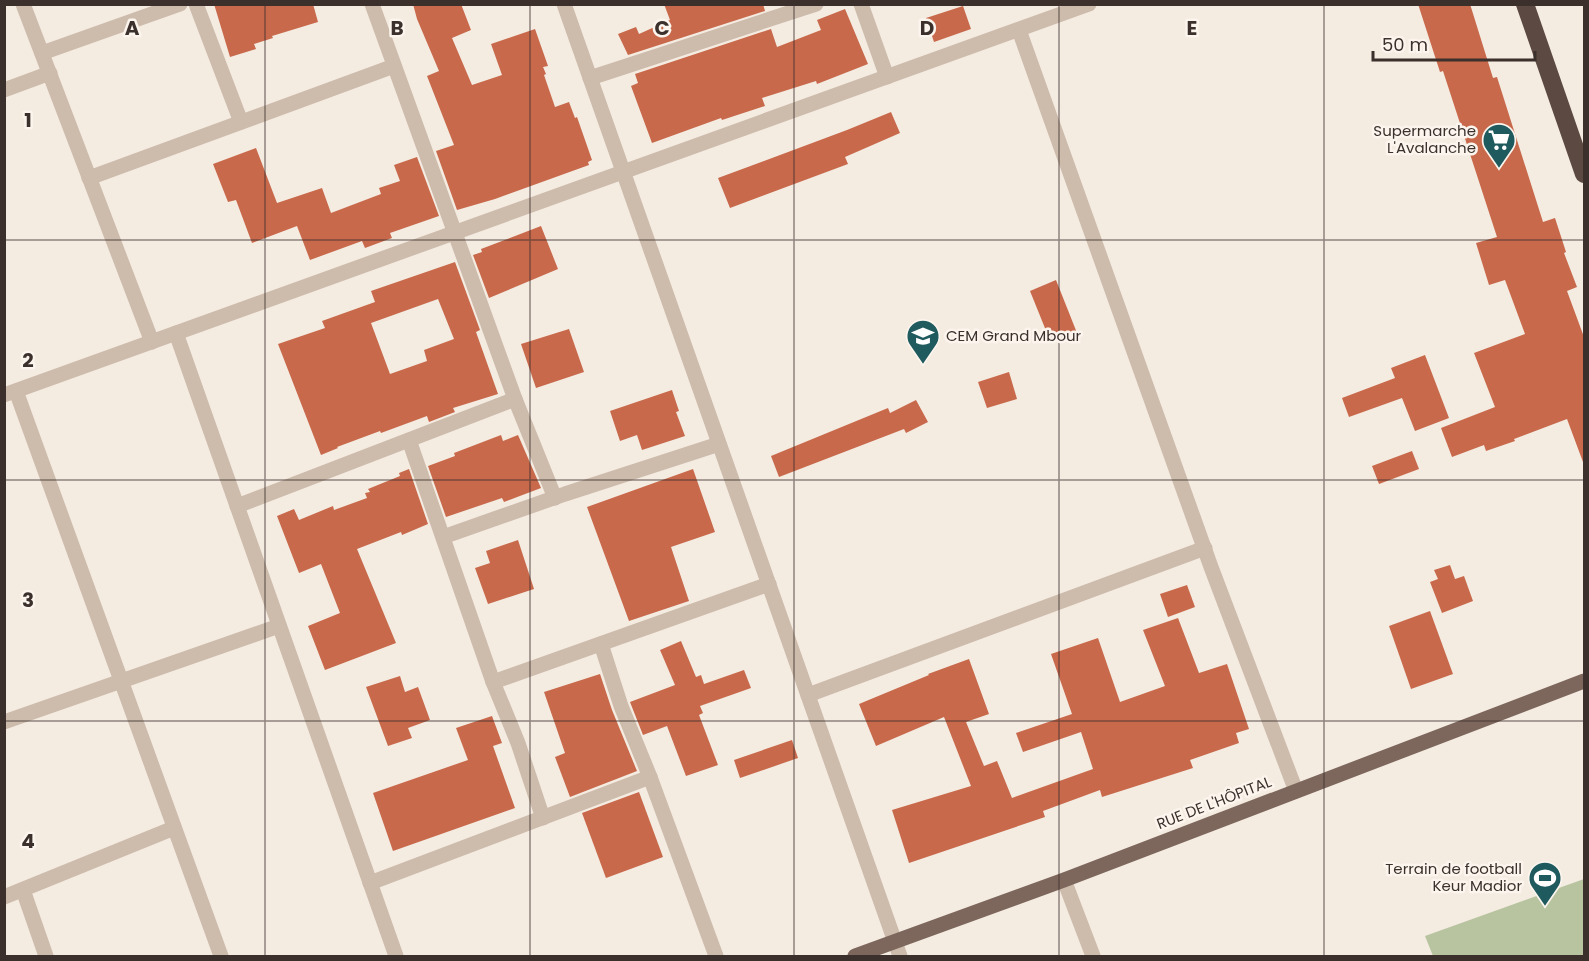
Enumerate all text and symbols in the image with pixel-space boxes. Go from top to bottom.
text: A [125,14,140,42]
text: B [390,14,404,42]
text: C [654,14,670,42]
text: D [920,14,934,42]
text: E [1187,14,1197,42]
scale bar [1373,24,1535,62]
text: 50 m [1382,32,1428,57]
text: 1 [24,106,32,134]
place label: Supermarche L'Avalanche [1373,120,1476,158]
supermarket icon: Supermarche L'Avalanche [1481,122,1517,169]
school or university icon: CEM Grand Mbour [905,318,941,365]
place label: CEM Grand Mbour [946,325,1082,346]
text: 2 [22,346,34,374]
text: 3 [22,586,34,614]
street label: RUE DE L'HÔPITAL [1153,771,1275,834]
text: 4 [21,827,35,855]
place label: Terrain de football Keur Madior [1385,858,1522,896]
sports icon: Terrain de football Keur Madior [1527,860,1563,907]

